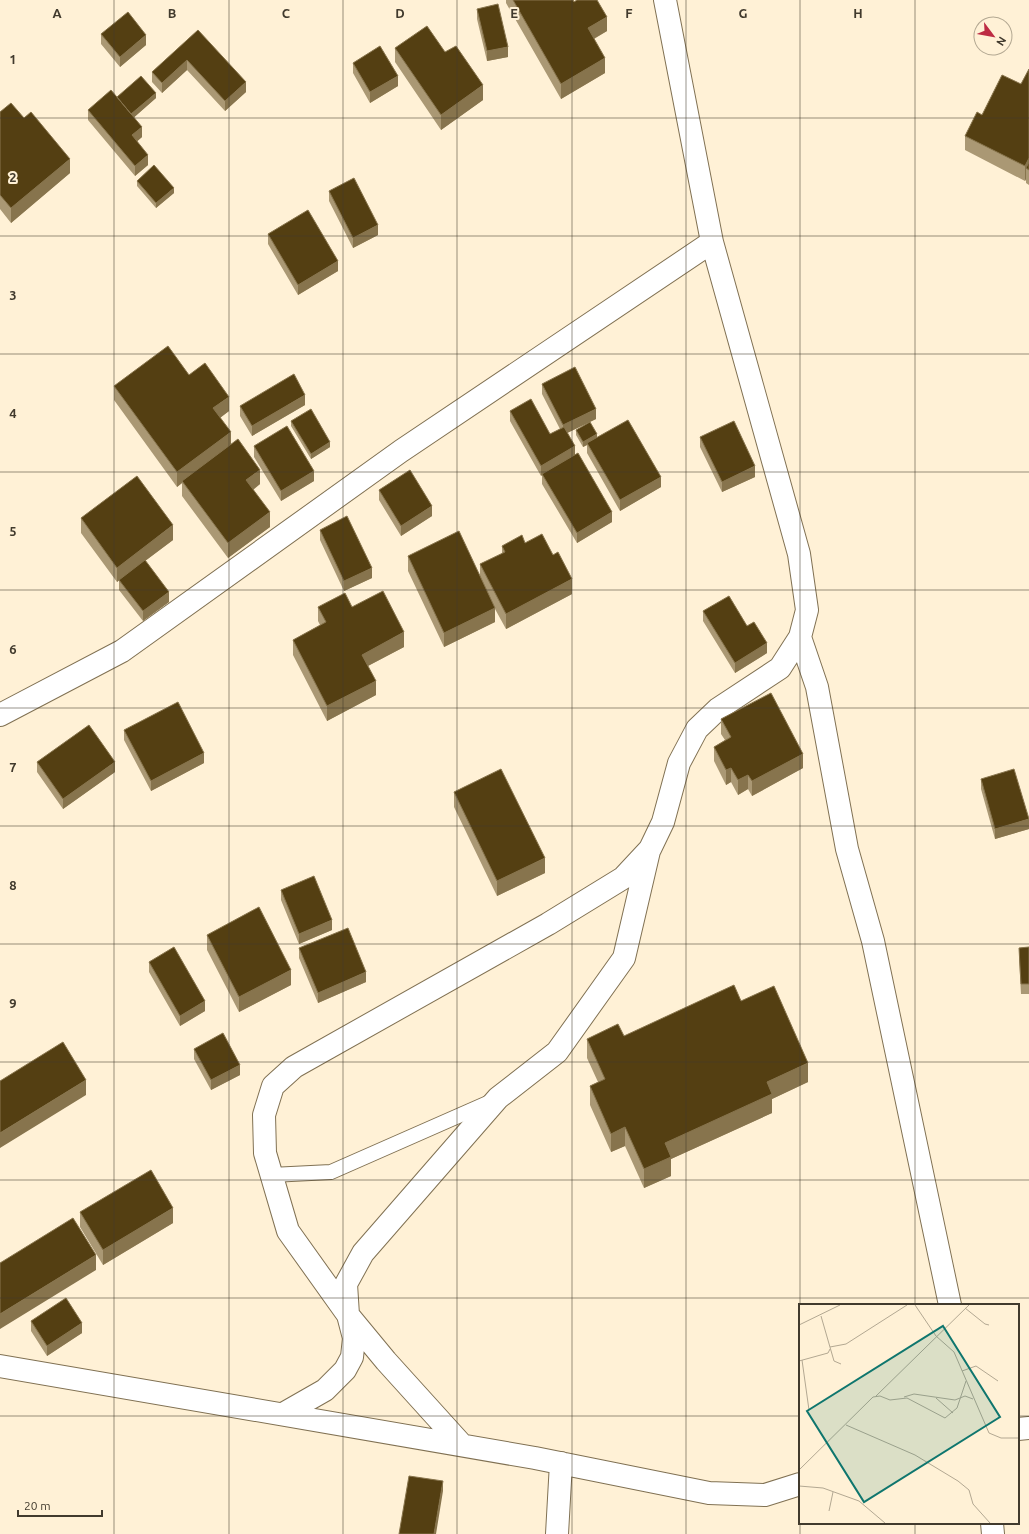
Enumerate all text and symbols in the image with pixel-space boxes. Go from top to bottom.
text: A [52,6,62,20]
text: B [168,6,177,20]
text: C [282,6,291,20]
text: D [395,6,405,20]
text: E [510,6,518,20]
text: F [625,6,633,20]
text: G [739,6,748,20]
text: H [853,6,863,20]
north arrow [973,16,1013,56]
text: N [994,35,1009,48]
text: 1 [9,52,17,66]
text: 2 [9,170,17,184]
text: 3 [9,288,17,302]
text: 4 [9,406,17,420]
text: 5 [9,524,17,538]
text: 6 [9,642,17,656]
text: 7 [9,760,17,774]
text: 8 [9,878,17,892]
text: 9 [9,996,17,1010]
inset map [799,1304,1019,1524]
scale bar [18,1492,102,1518]
text: 20 m [24,1499,51,1512]

